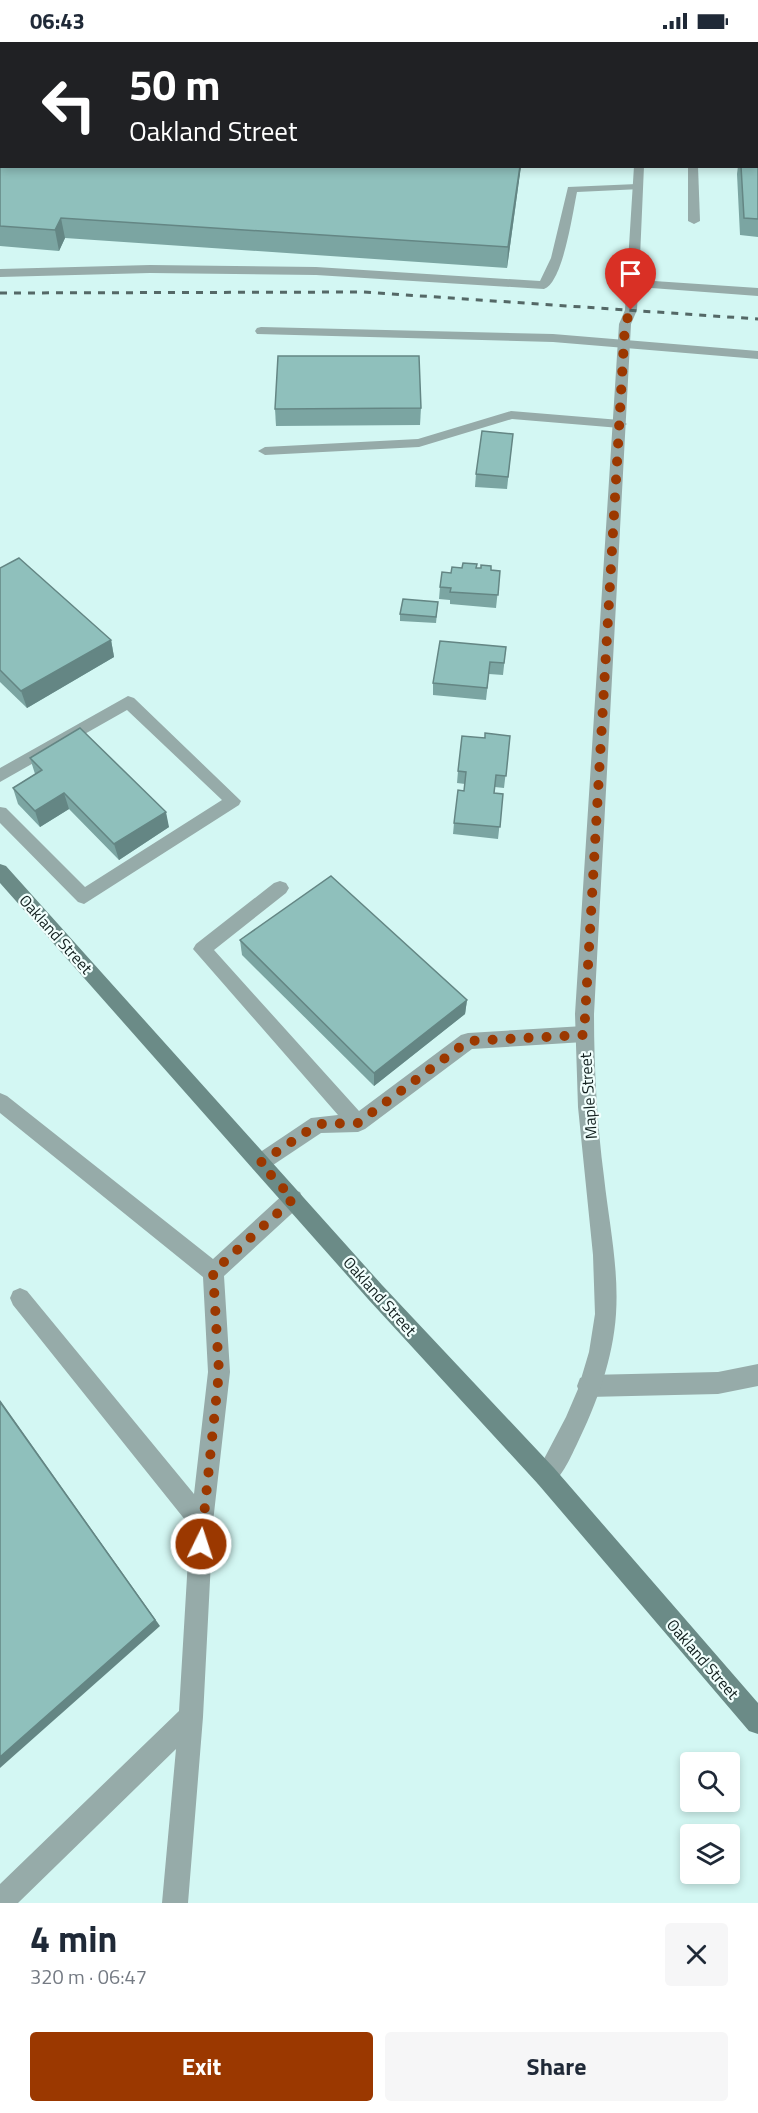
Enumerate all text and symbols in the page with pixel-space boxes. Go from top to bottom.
text: 06:43 [30,4,85,38]
text: 50 m [129,52,221,116]
icon: left [30,66,108,144]
text: Oakland Street [129,110,297,151]
pin [605,248,656,310]
icon: arrive [614,257,647,290]
street label: Oakland Street [14,889,99,979]
street label: Maple Street [573,1052,603,1140]
street label: Oakland Street [338,1251,423,1341]
position arrow [169,1512,233,1576]
street label: Oakland Street [661,1613,745,1705]
map controls [680,1752,740,1884]
button: search [680,1752,740,1812]
button: layers [680,1824,740,1884]
text: 4 min [30,1911,117,1966]
button: close [665,1923,728,1986]
text: 320 m · 06:47 [30,1961,147,1992]
button: Exit [30,2032,373,2101]
button: Share [385,2032,728,2101]

